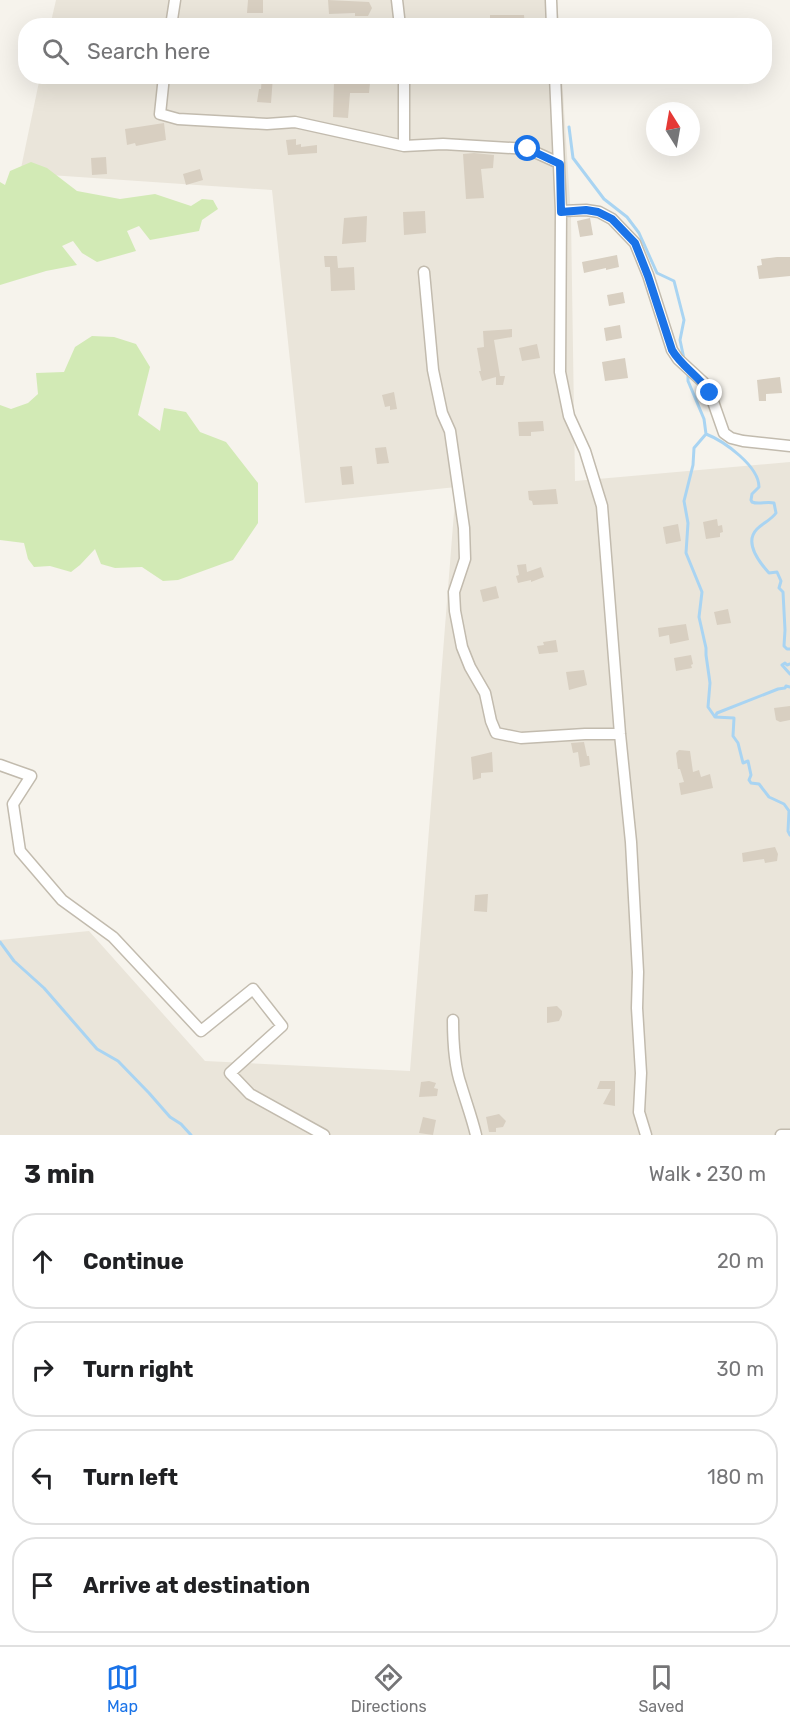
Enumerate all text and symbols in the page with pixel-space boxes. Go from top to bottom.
search box [18,18,772,84]
icon: search [39,35,72,68]
text: Search here [87,38,210,65]
north arrow [646,102,700,156]
route start [514,135,540,161]
route end [696,379,722,405]
text: 3 min [24,1159,95,1190]
text: Walk · 230 m [649,1162,766,1186]
icon: ahead [26,1245,59,1278]
text: Continue [83,1248,184,1275]
text: 20 m [717,1249,764,1273]
icon: right [26,1353,59,1386]
text: Turn right [83,1356,193,1383]
text: 30 m [717,1357,764,1381]
icon: left [26,1461,59,1494]
text: Turn left [83,1464,178,1491]
text: 180 m [707,1465,764,1489]
icon: arrive [26,1569,59,1602]
text: Arrive at destination [83,1572,310,1599]
tab: Map [106,1661,139,1716]
tab: Directions [351,1661,427,1716]
tab: Saved [638,1661,684,1716]

